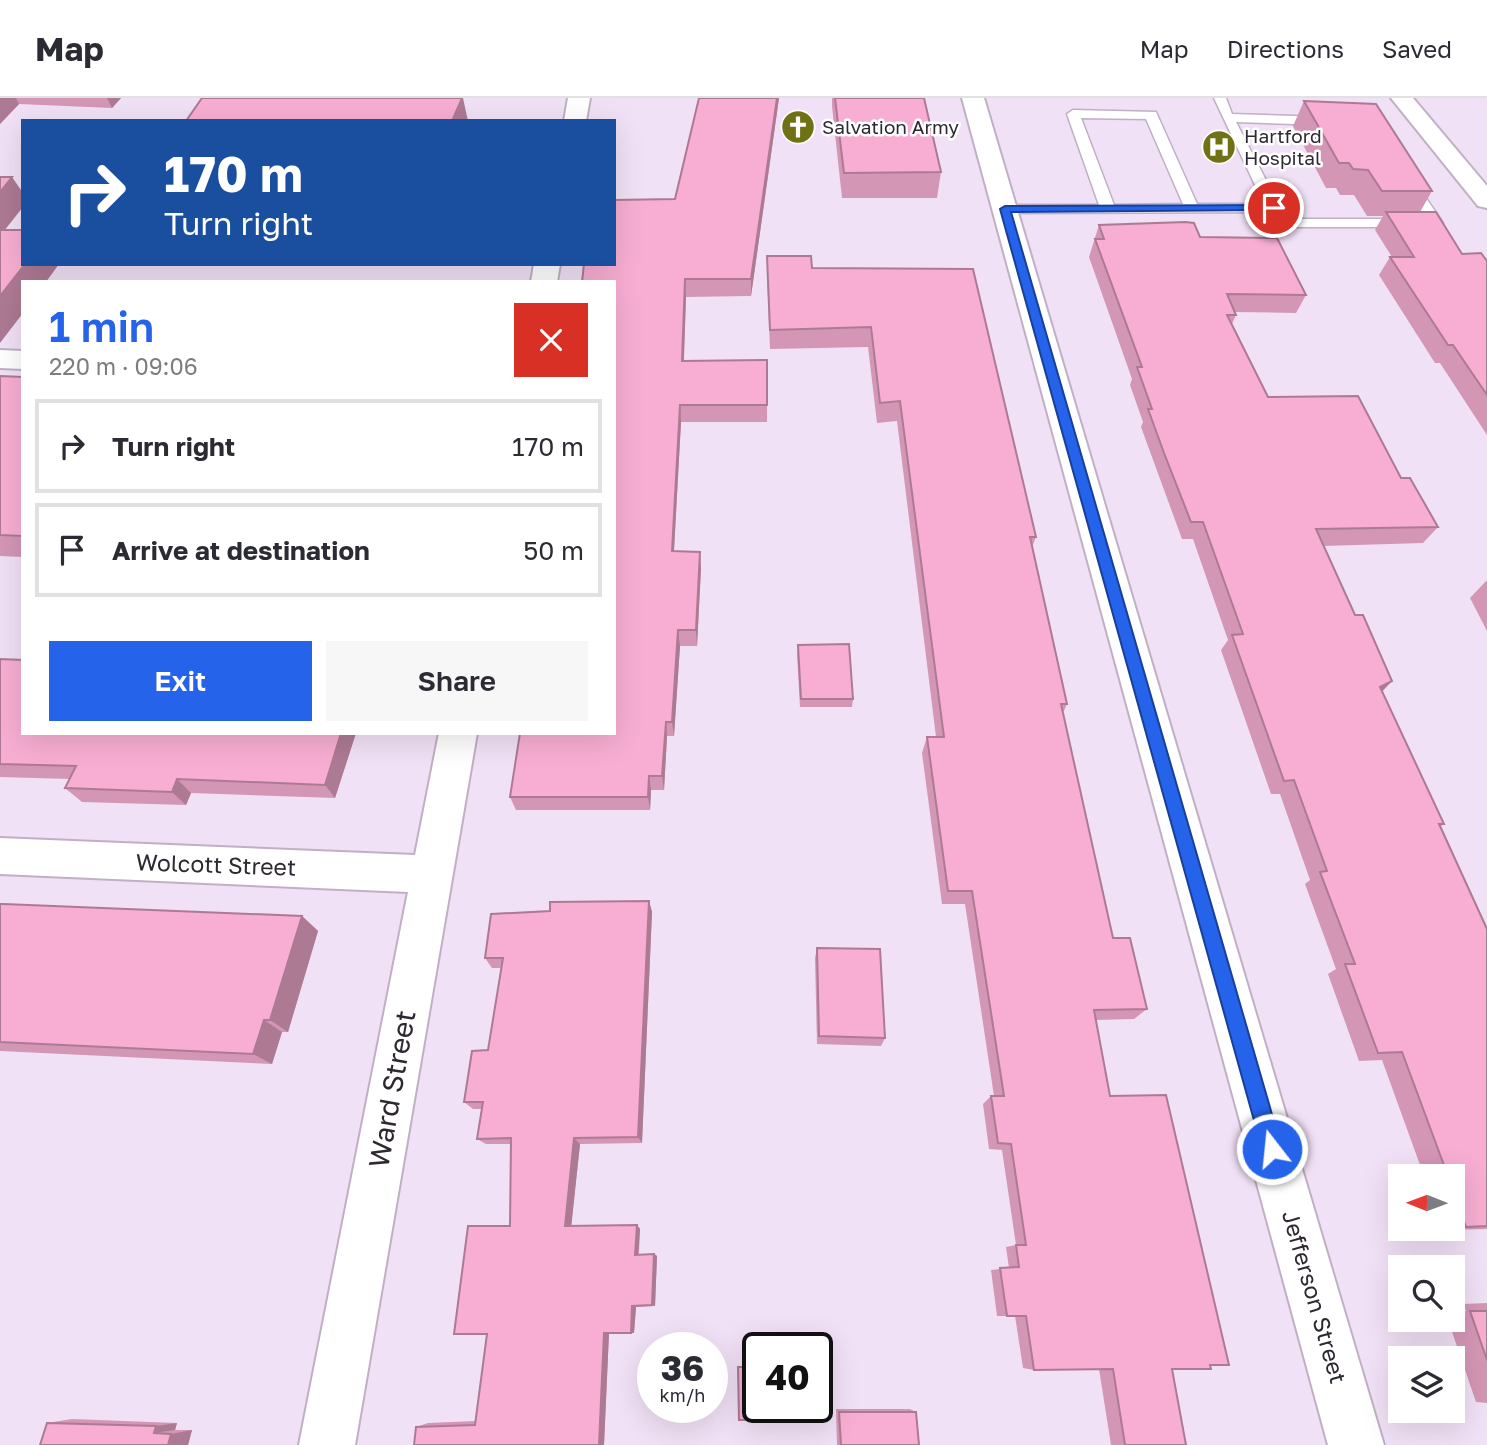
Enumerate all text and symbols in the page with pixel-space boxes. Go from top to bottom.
text: Map [35,29,104,68]
text: Map [1140,34,1189,63]
text: Directions [1227,34,1344,63]
text: Saved [1382,34,1452,63]
church icon: Salvation Army [779,108,817,146]
place label: Salvation Army [822,115,959,138]
place label: Hartford Hospital [1244,124,1322,169]
hospital icon: Hartford Hospital [1200,128,1238,166]
text: 170 m [164,144,303,203]
icon: right [49,147,140,238]
pin [1244,178,1304,238]
icon: arrive [1255,189,1293,227]
text: Turn right [164,204,313,242]
text: 1 min [49,301,154,351]
button: close [514,303,588,377]
text: 220 m · 09:06 [49,352,198,380]
icon: right [53,427,91,465]
text: Turn right [112,431,235,462]
text: 170 m [512,431,584,462]
icon: arrive [53,531,91,569]
text: Arrive at destination [112,535,370,566]
text: 50 m [523,535,584,566]
button: Exit [49,641,312,721]
button: Share [326,641,588,721]
street label: Wolcott Street [135,847,297,881]
street label: Ward Street [361,1008,422,1170]
position arrow [1235,1112,1309,1186]
north arrow [1388,1164,1465,1241]
map controls [1388,1164,1465,1423]
street label: Jefferson Street [1277,1207,1353,1387]
button: search [1388,1255,1465,1332]
speed limit sign: 40 [742,1332,833,1423]
button: layers [1388,1346,1465,1423]
text: 36 [661,1347,704,1389]
text: km/h [660,1384,705,1406]

